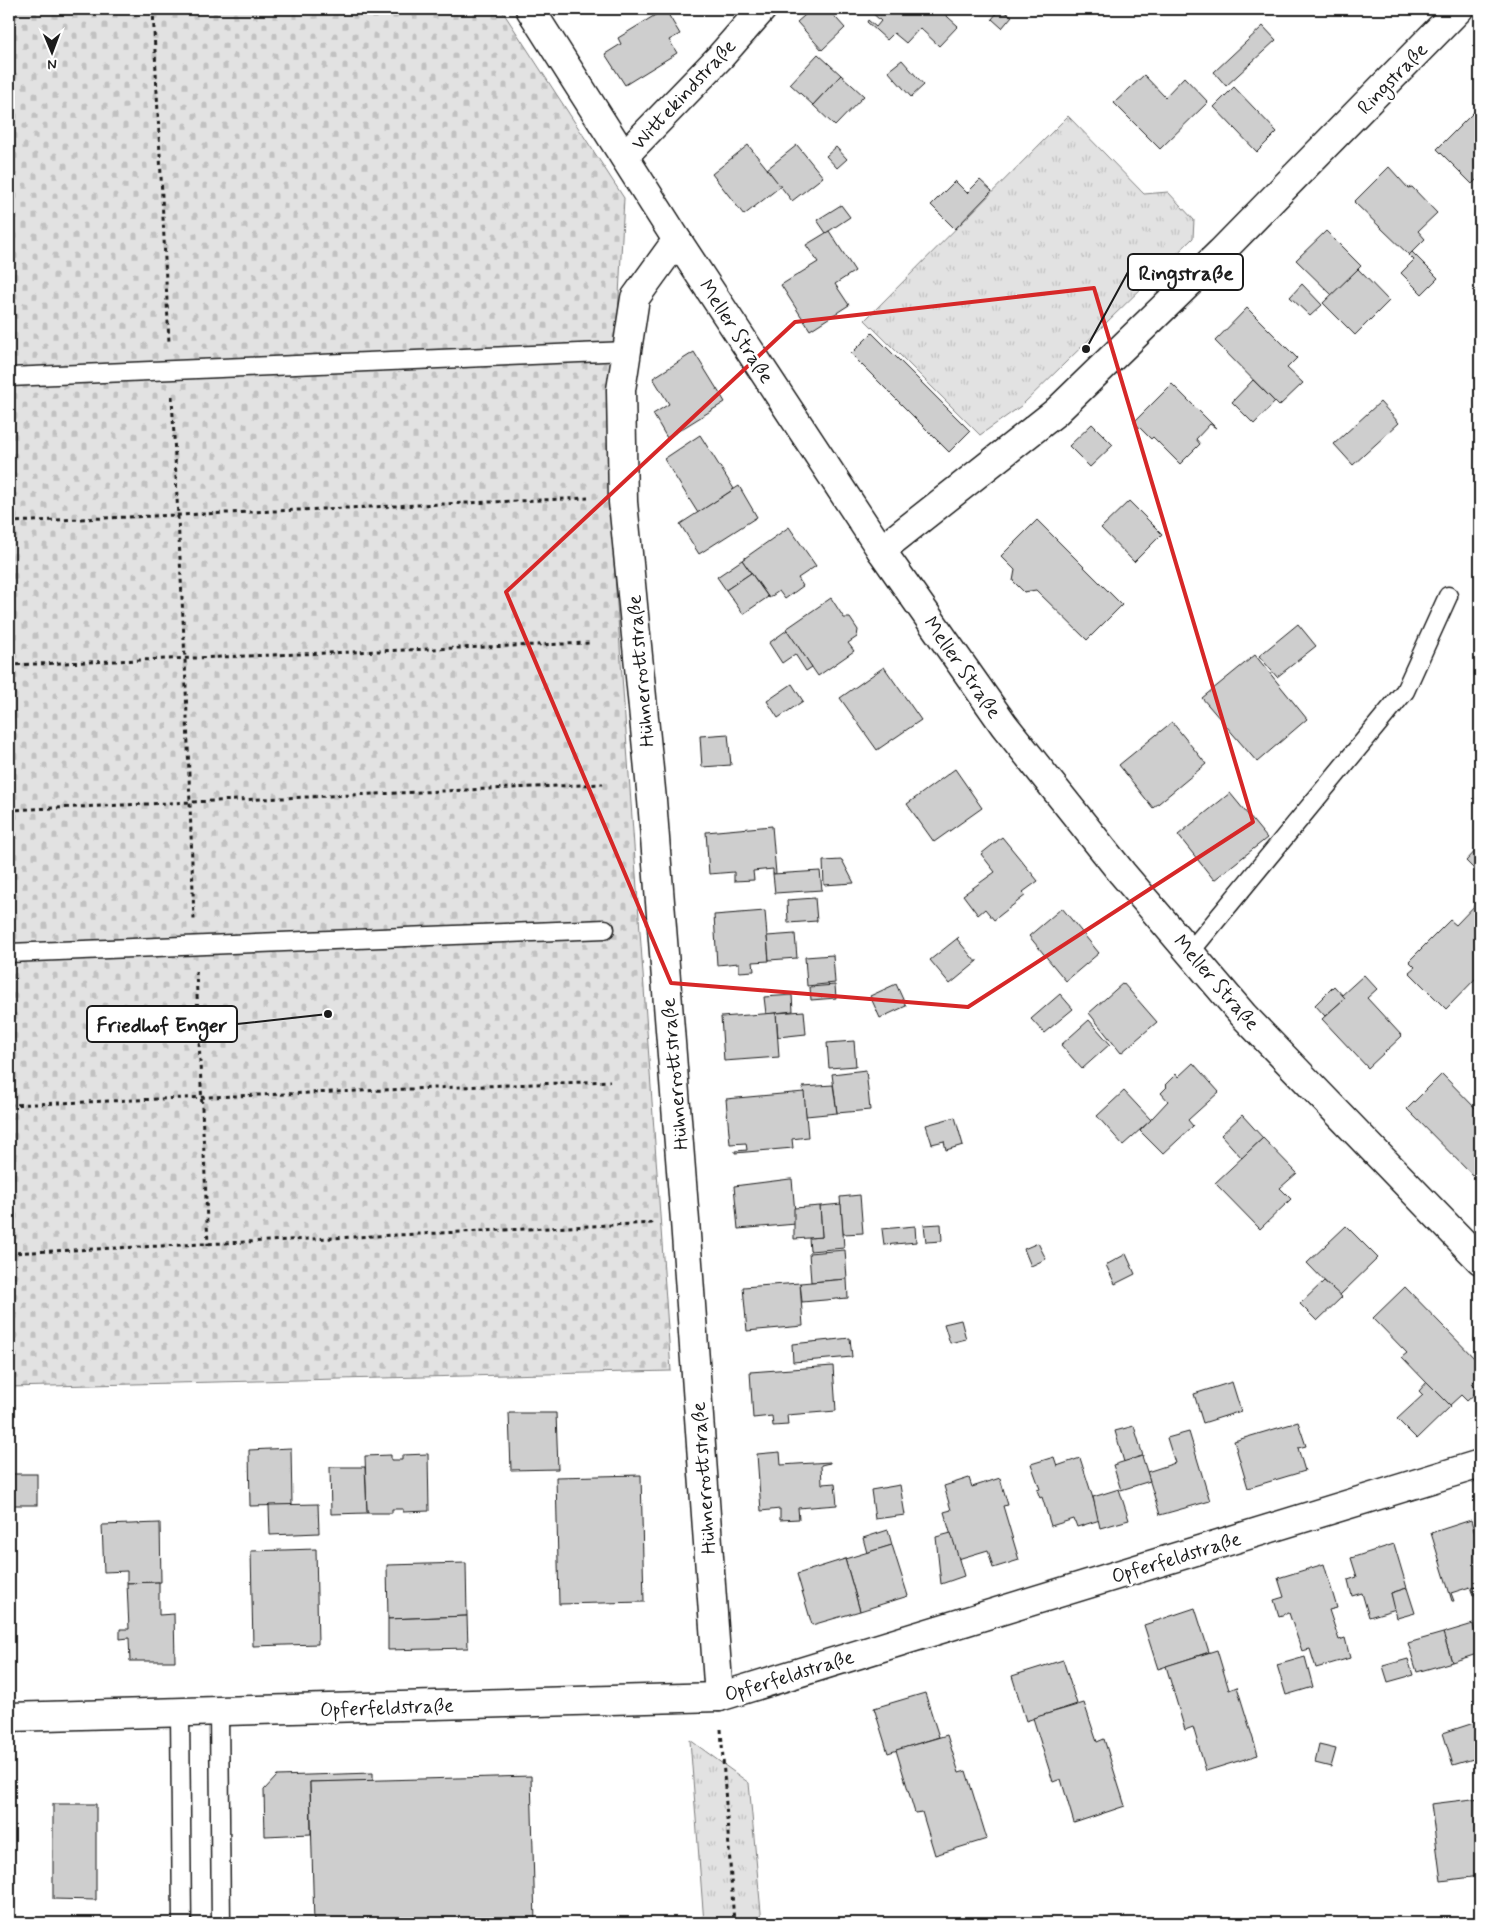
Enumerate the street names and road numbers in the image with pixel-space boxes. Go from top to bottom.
street label: Wittekindstraße [626,33,743,156]
street label: Ringstraße [1352,37,1435,122]
street label: Meller Straße [692,275,780,389]
street label: Hühnerrottstraße [621,593,662,748]
street label: Meller Straße [917,611,1007,724]
street label: Meller Straße [1167,929,1265,1037]
street label: Hühnerrottstraße [655,996,696,1151]
street label: Hühnerrottstraße [686,1401,723,1555]
street label: Opferfeldstraße [1108,1526,1245,1591]
street label: Opferfeldstraße [721,1644,858,1709]
street label: Opferfeldstraße [320,1693,455,1724]

